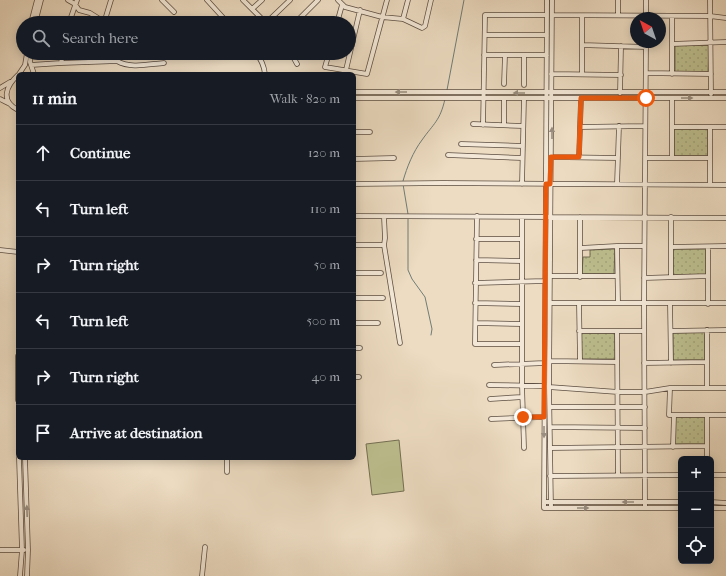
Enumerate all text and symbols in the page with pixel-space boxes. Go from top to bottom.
north arrow [630,12,666,48]
search box [16,16,356,60]
icon: search [30,27,52,49]
text: Search here [62,29,138,47]
text: 11 min [32,88,77,108]
one-way arrow [394,89,407,95]
route start [637,89,655,107]
one-way arrow [512,90,525,96]
text: Walk · 820 m [270,91,340,106]
one-way arrow [681,95,694,101]
one-way arrow [549,126,555,139]
icon: ahead [32,142,54,164]
text: Continue [70,144,130,162]
text: 120 m [308,145,340,160]
icon: left [32,198,54,220]
text: Turn left [70,200,128,218]
text: 110 m [310,201,340,216]
icon: right [32,254,54,276]
text: Turn right [70,256,139,274]
text: 50 m [314,257,340,272]
icon: left [32,310,54,332]
text: Turn left [70,312,128,330]
text: 500 m [306,313,340,328]
icon: right [32,366,54,388]
text: Turn right [70,368,139,386]
text: 40 m [312,369,340,384]
route end [514,408,532,426]
icon: arrive [32,422,54,444]
text: Arrive at destination [70,424,202,442]
one-way arrow [541,426,547,439]
map controls [678,456,714,564]
button: + [678,456,714,492]
button: − [678,492,714,528]
one-way arrow [621,499,634,505]
one-way arrow [24,504,30,517]
one-way arrow [577,505,590,511]
button: locate [678,528,714,564]

